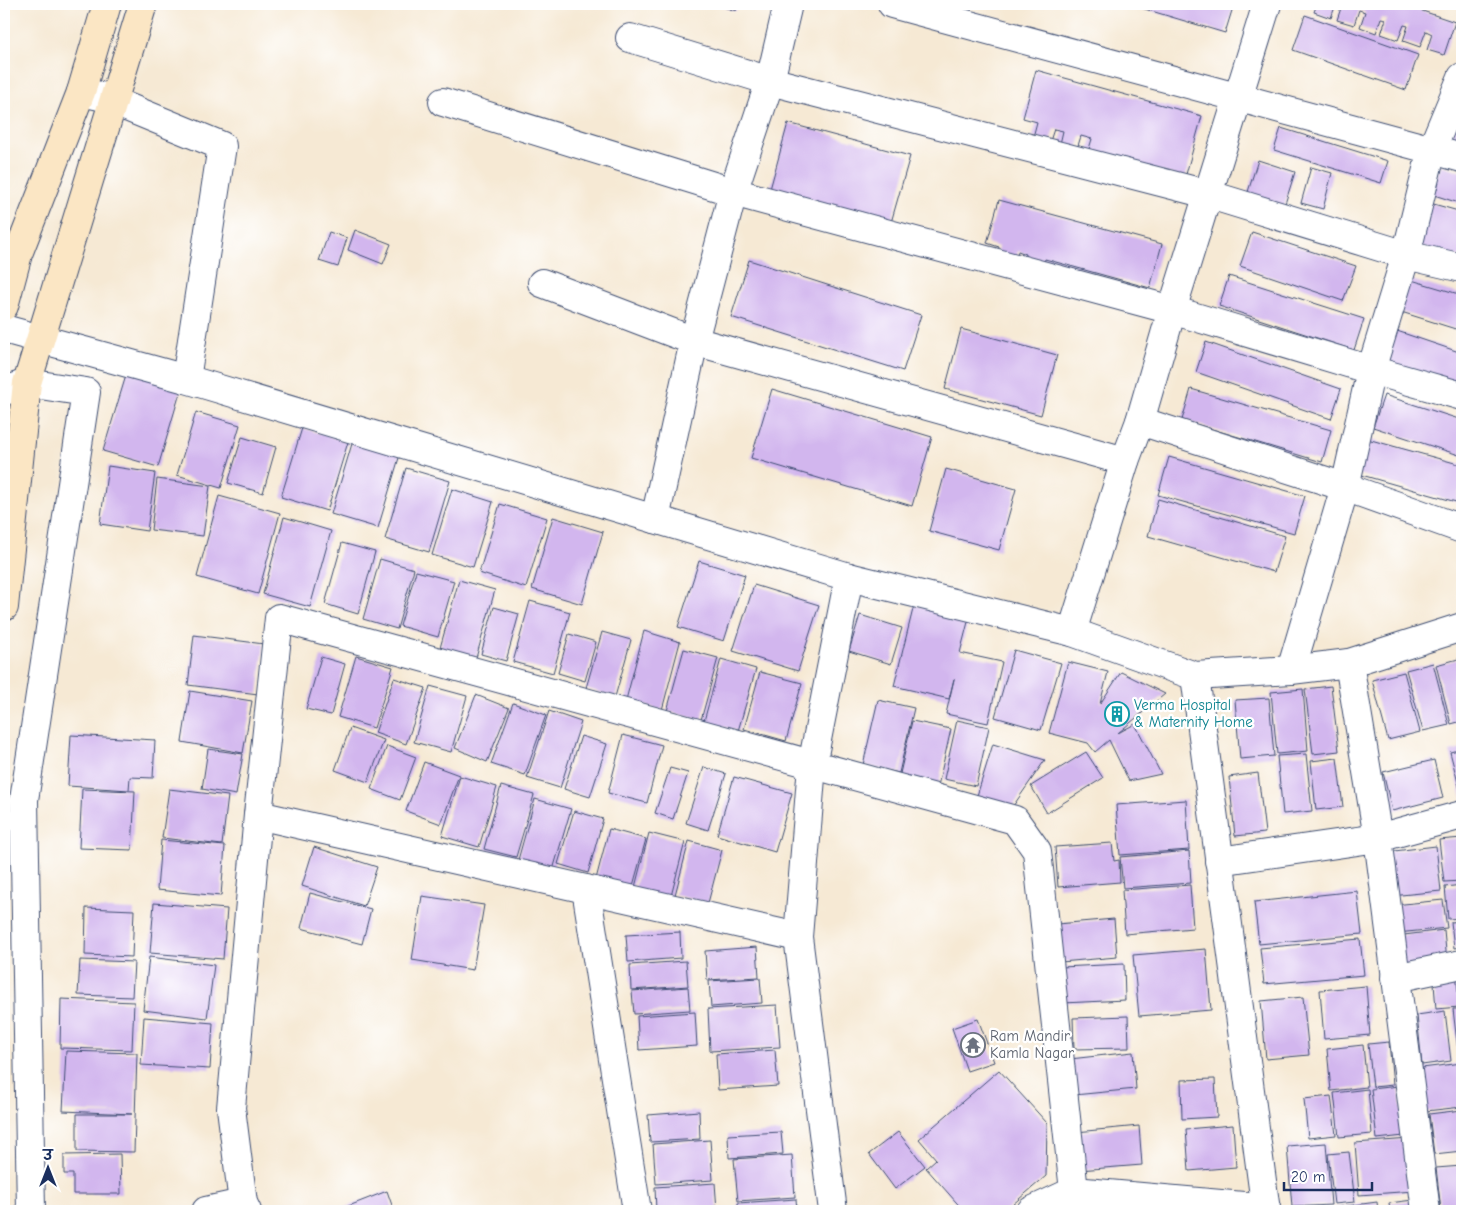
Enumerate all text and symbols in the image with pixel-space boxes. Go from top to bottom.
place label: Verma Hospital & Maternity Home [1134,696,1253,731]
building icon: Verma Hospital & Maternity Home [1104,701,1130,727]
place label: Ram Mandir Kamla Nagar [990,1027,1074,1062]
temple icon: Ram Mandir Kamla Nagar [960,1032,986,1058]
north arrow [22,1142,72,1192]
text: उ [41,1147,54,1164]
scale bar [1284,1160,1371,1192]
text: 20 m [1291,1168,1325,1186]

